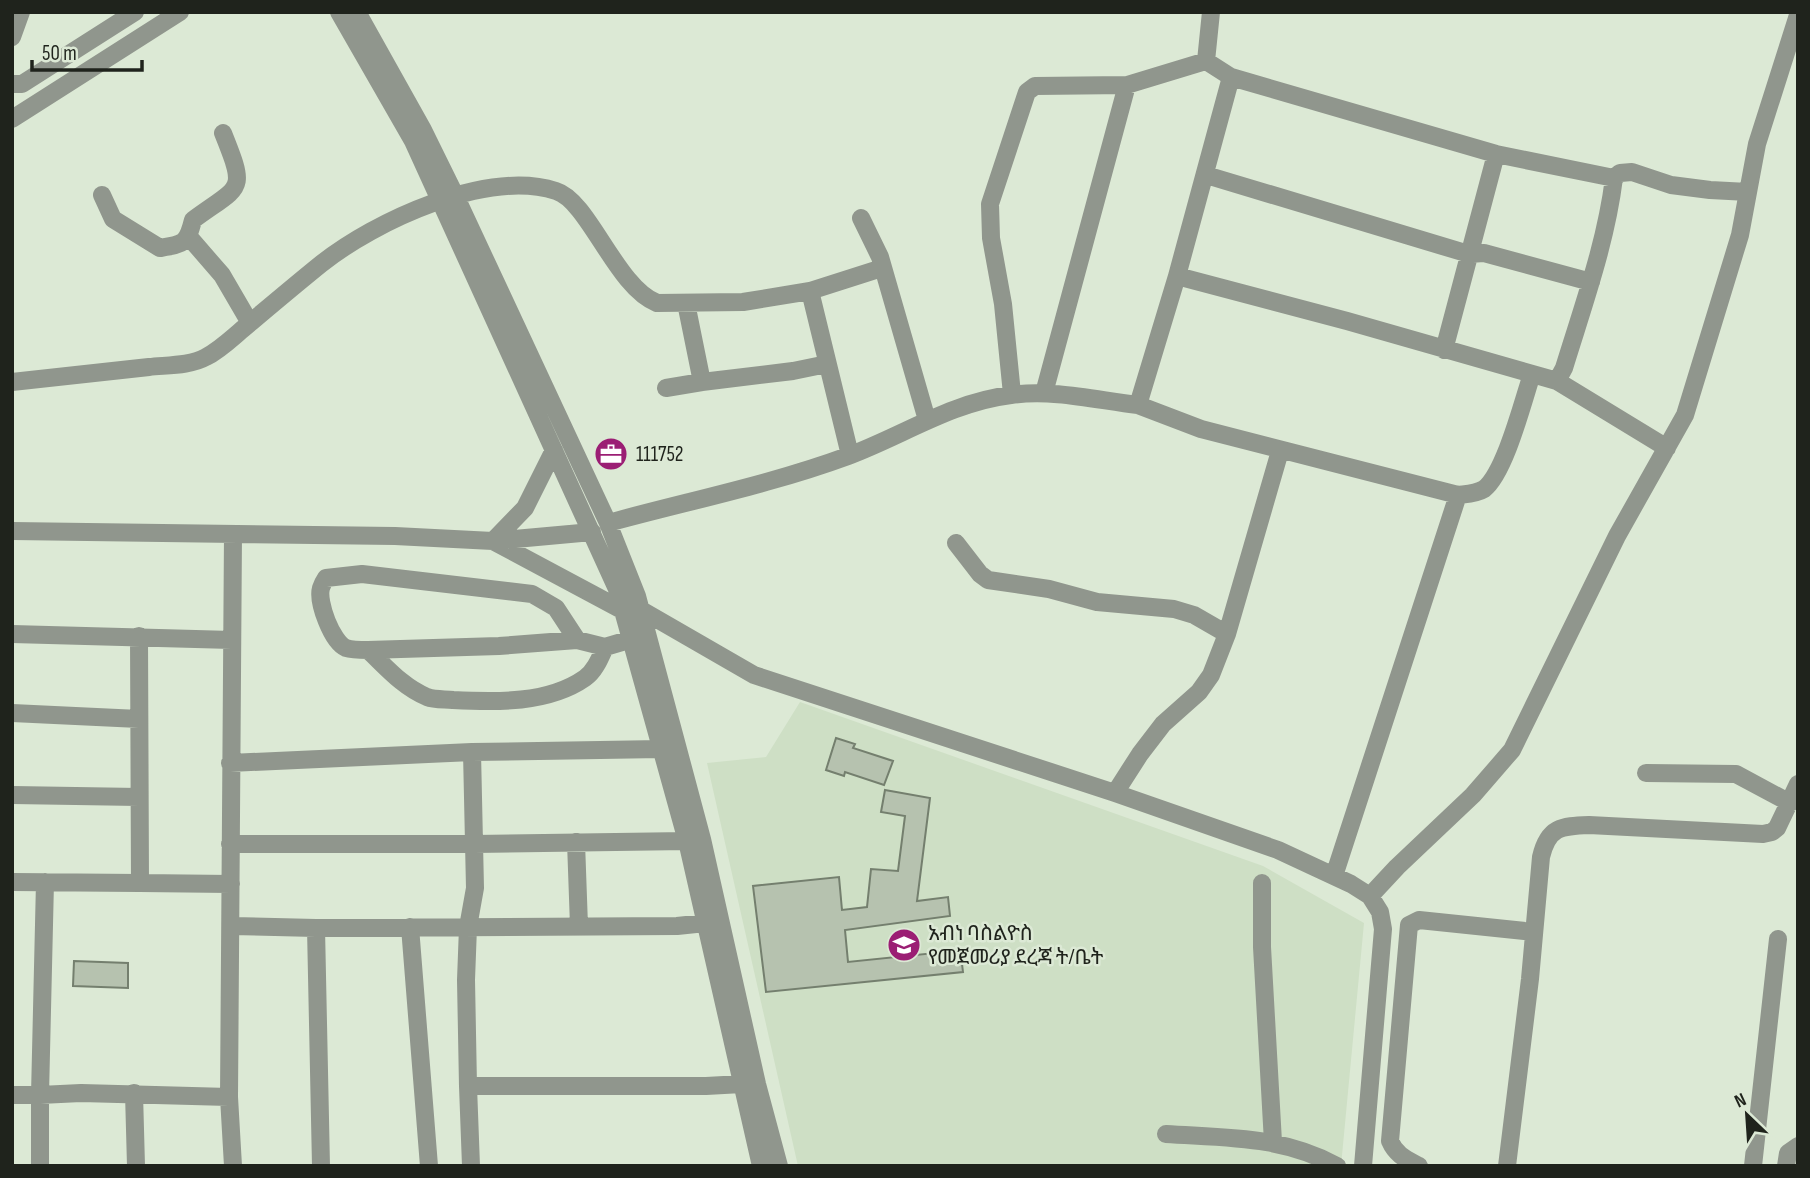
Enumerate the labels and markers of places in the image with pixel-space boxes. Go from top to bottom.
office icon: 111752 [592,435,630,473]
place label: 111752 [636,442,683,467]
place label: አብነ ባስልዮስ የመጀመሪያ ደረጃ ት/ቤት [928,921,1104,970]
school or university icon: አብነ ባስልዮስ የመጀመሪያ ደረጃ ት/ቤት [885,926,923,964]

